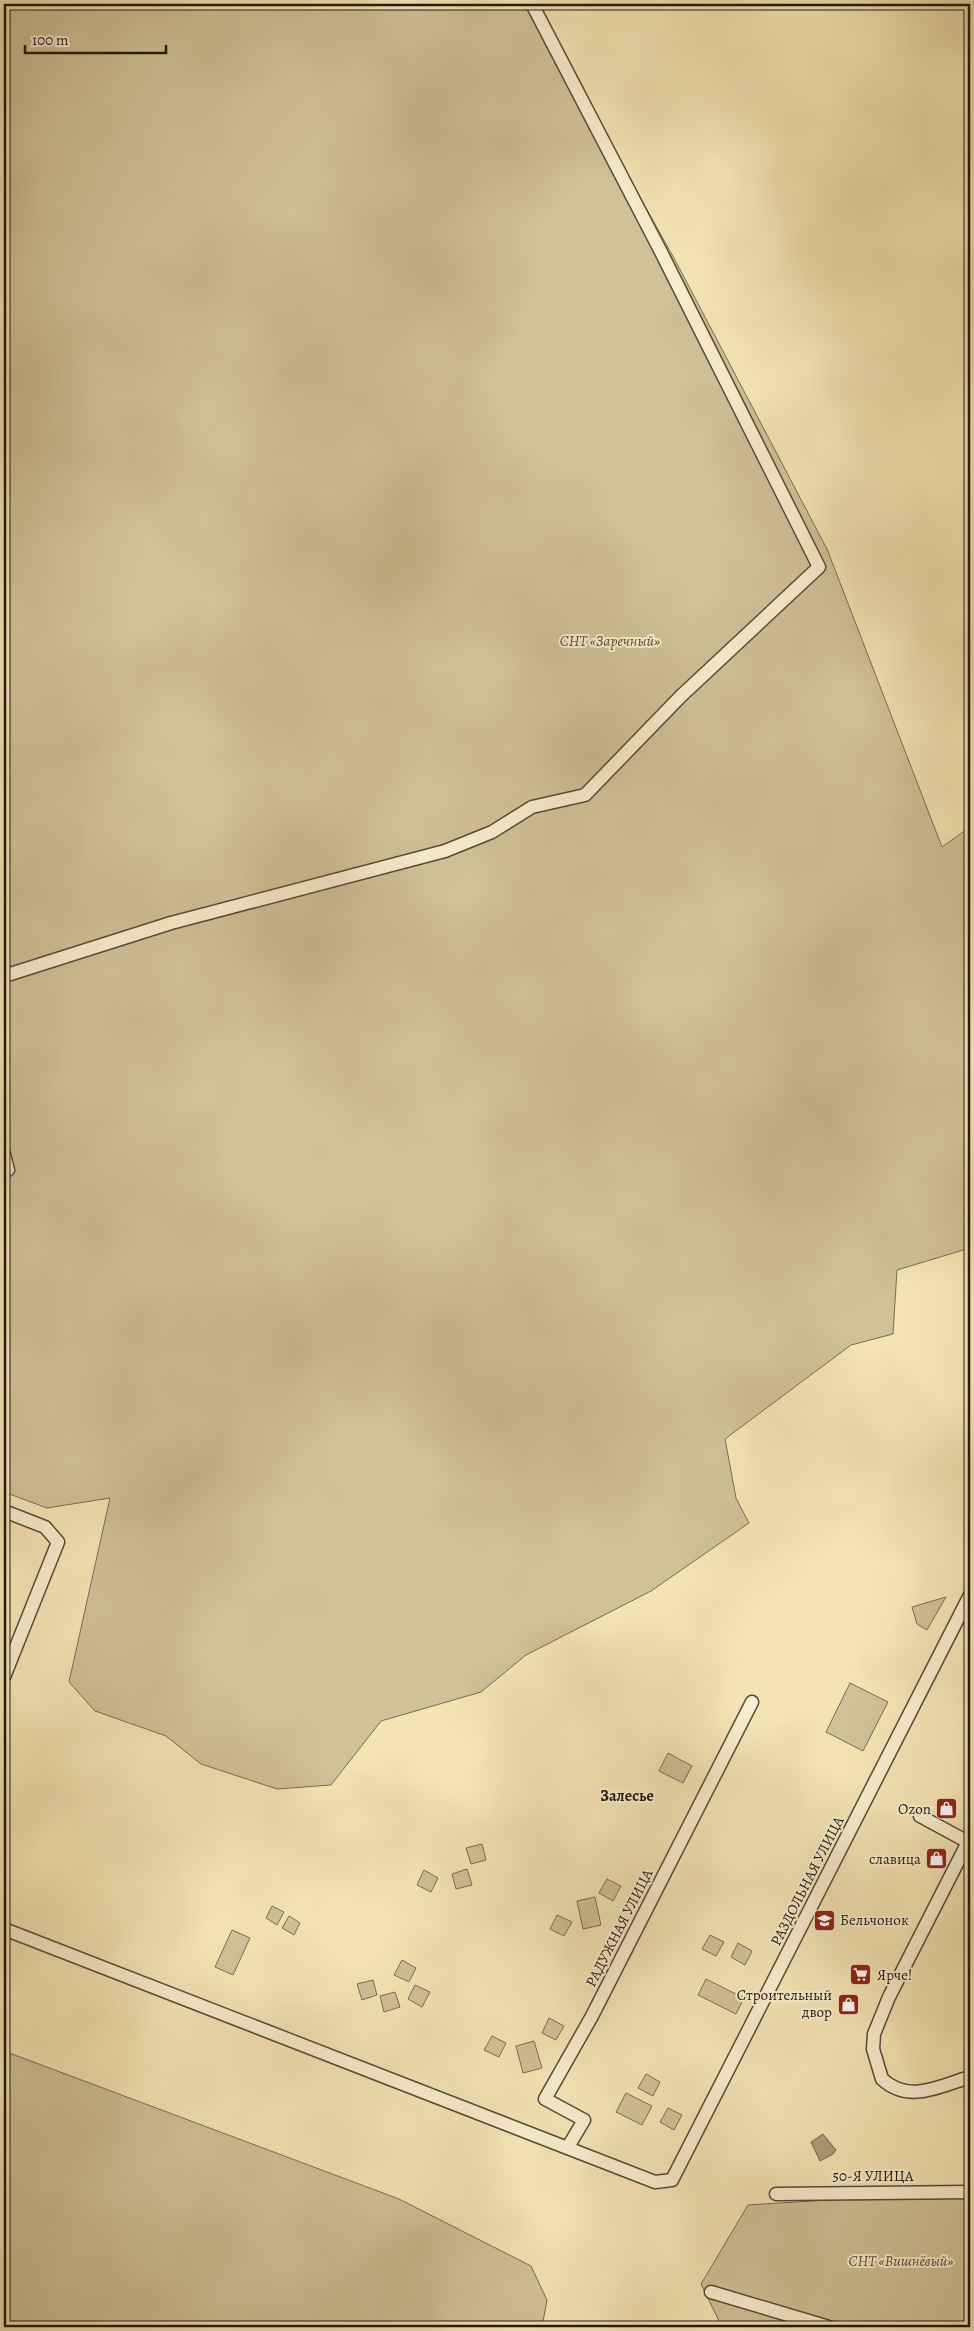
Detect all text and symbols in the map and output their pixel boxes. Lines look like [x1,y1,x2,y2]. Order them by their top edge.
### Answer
scale bar [25,22,166,54]
text: 100 m [32,30,69,50]
park label: СНТ «Заречный» [560,631,660,651]
district label: Залесье [600,1785,654,1807]
shop icon: Ozon [935,1797,959,1821]
place label: Ozon [898,1799,931,1819]
street label: РАЗДОЛЬНАЯ УЛИЦА [766,1813,848,1949]
shop icon: славица [925,1847,949,1871]
place label: славица [869,1849,921,1869]
street label: РАДУЖНАЯ УЛИЦА [581,1866,657,1990]
school or university icon: Бельчонок [812,1908,836,1932]
place label: Бельчонок [840,1910,909,1930]
supermarket icon: Ярче! [849,1963,873,1987]
place label: Ярче! [877,1965,912,1985]
place label: Строительный двор [737,1985,832,2022]
shop icon: Строительный двор [836,1992,860,2016]
street label: 50-Я УЛИЦА [833,2166,914,2186]
park label: СНТ «Вишнёвый» [849,2251,953,2271]

